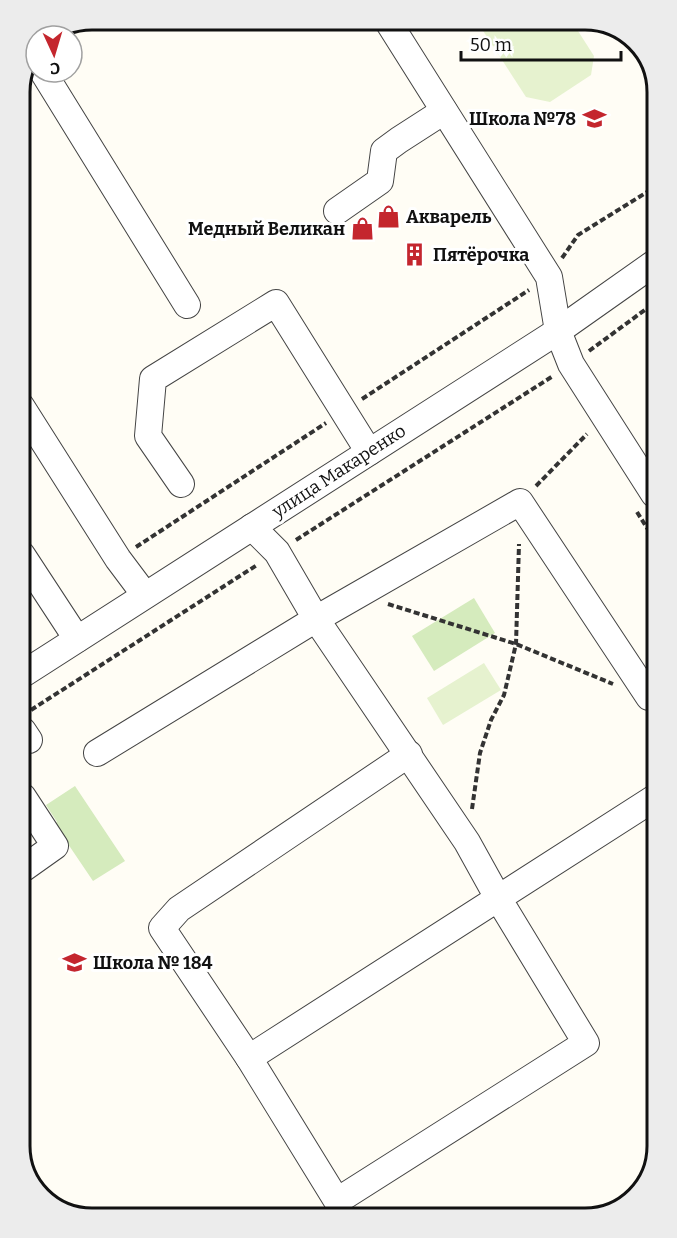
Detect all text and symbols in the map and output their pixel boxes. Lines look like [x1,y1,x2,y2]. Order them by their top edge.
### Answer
north arrow [24,24,84,84]
scale bar [461,24,622,62]
text: 50 m [470,34,512,56]
text: С [49,59,61,78]
school or university icon: Школа №78 [581,106,607,132]
place label: Школа №78 [469,108,576,130]
shop icon: Акварель [375,204,401,230]
place label: Акварель [406,206,492,228]
shop icon: Медный Великан [350,216,376,242]
place label: Медный Великан [188,218,345,240]
building icon: Пятёрочка [402,242,428,268]
place label: Пятёрочка [433,244,529,266]
street label: улица Макаренко [267,420,410,523]
school or university icon: Школа № 184 [62,950,88,976]
place label: Школа № 184 [93,952,213,974]

